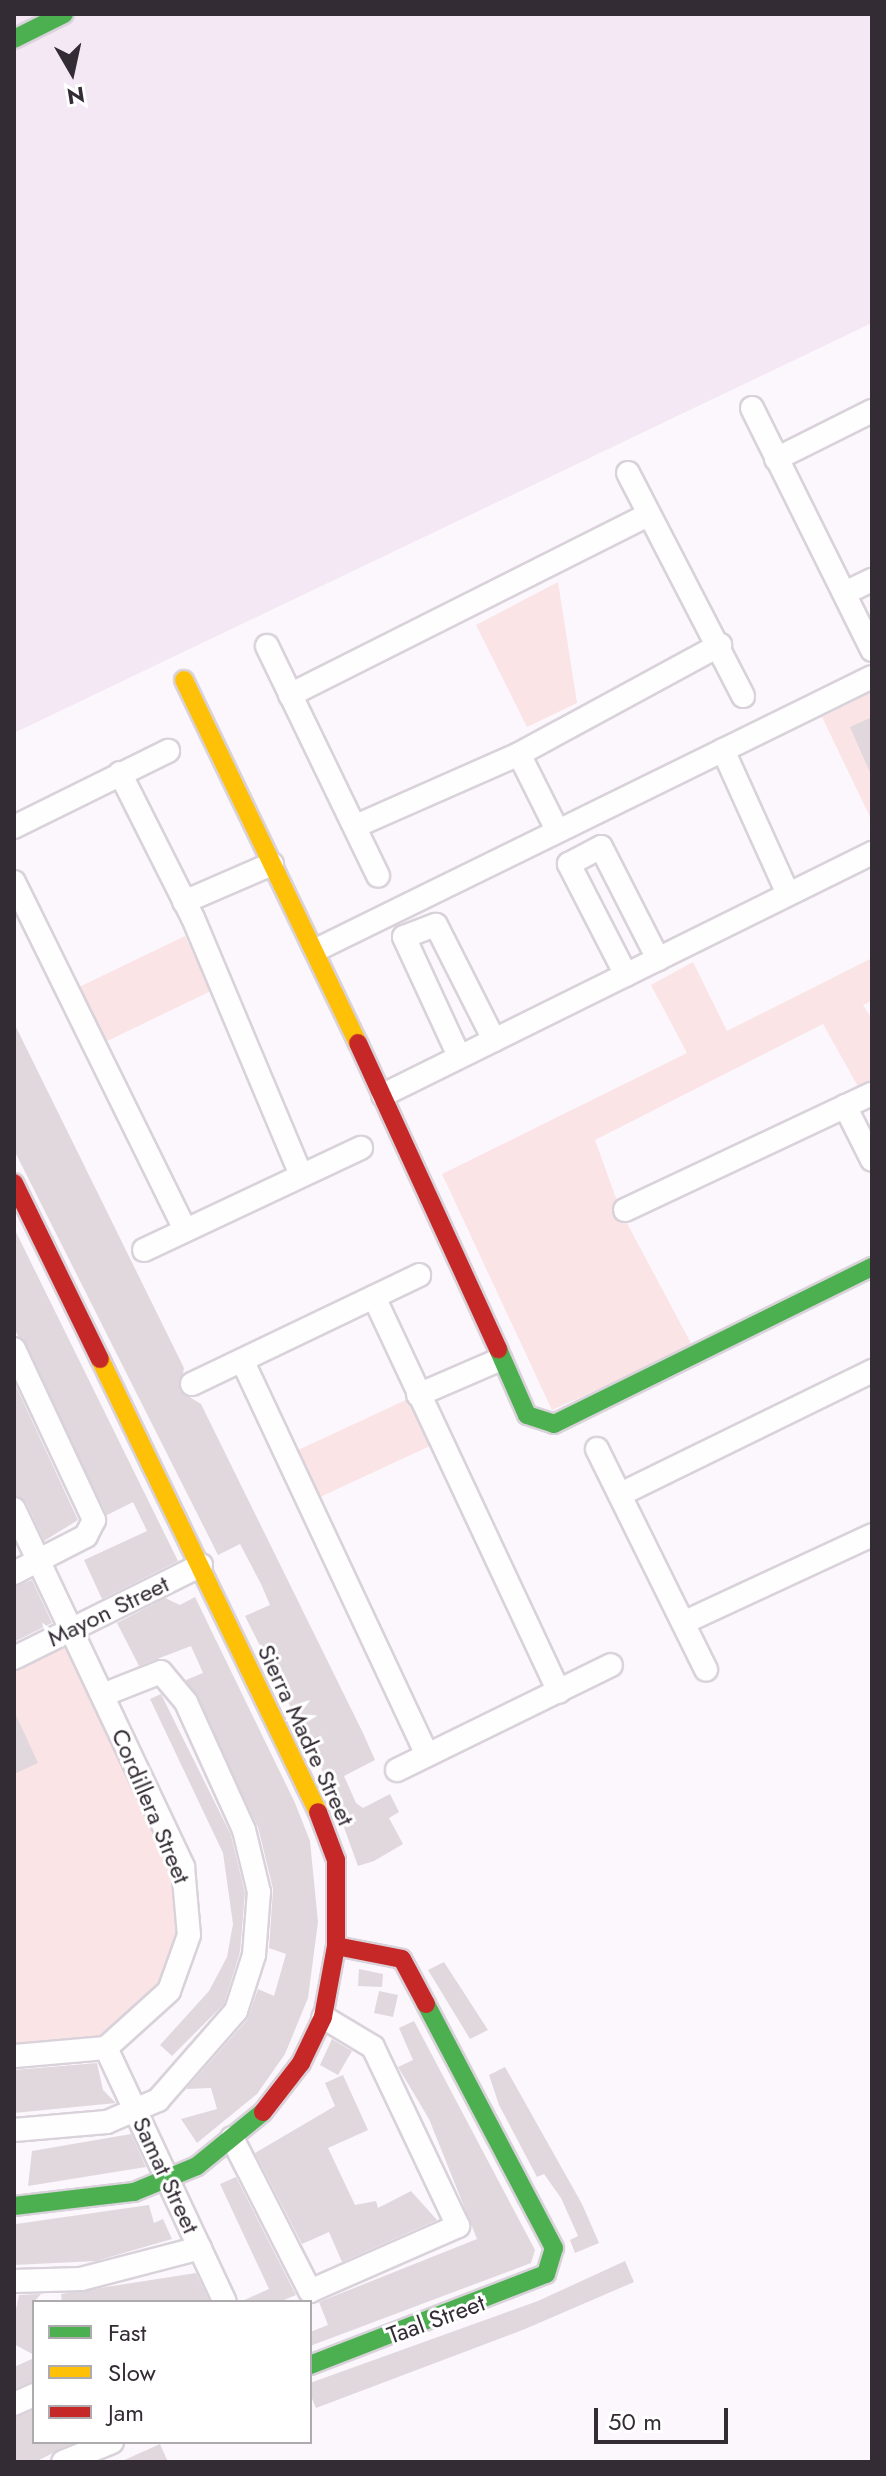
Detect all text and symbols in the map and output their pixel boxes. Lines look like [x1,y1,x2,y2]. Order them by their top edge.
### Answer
north arrow [32,32,112,112]
text: N [65,79,87,113]
street label: Mayon Street [43,1569,173,1653]
street label: Sierra Madre Street [251,1640,361,1830]
street label: Cordillera Street [105,1724,197,1888]
street label: Samat Street [126,2112,206,2238]
street label: Taal Street [383,2288,489,2350]
legend [32,2300,312,2444]
text: Fast [108,2315,146,2350]
text: Slow [108,2355,156,2390]
scale bar [598,2392,732,2442]
text: Jam [108,2395,144,2430]
text: 50 m [608,2404,662,2439]

